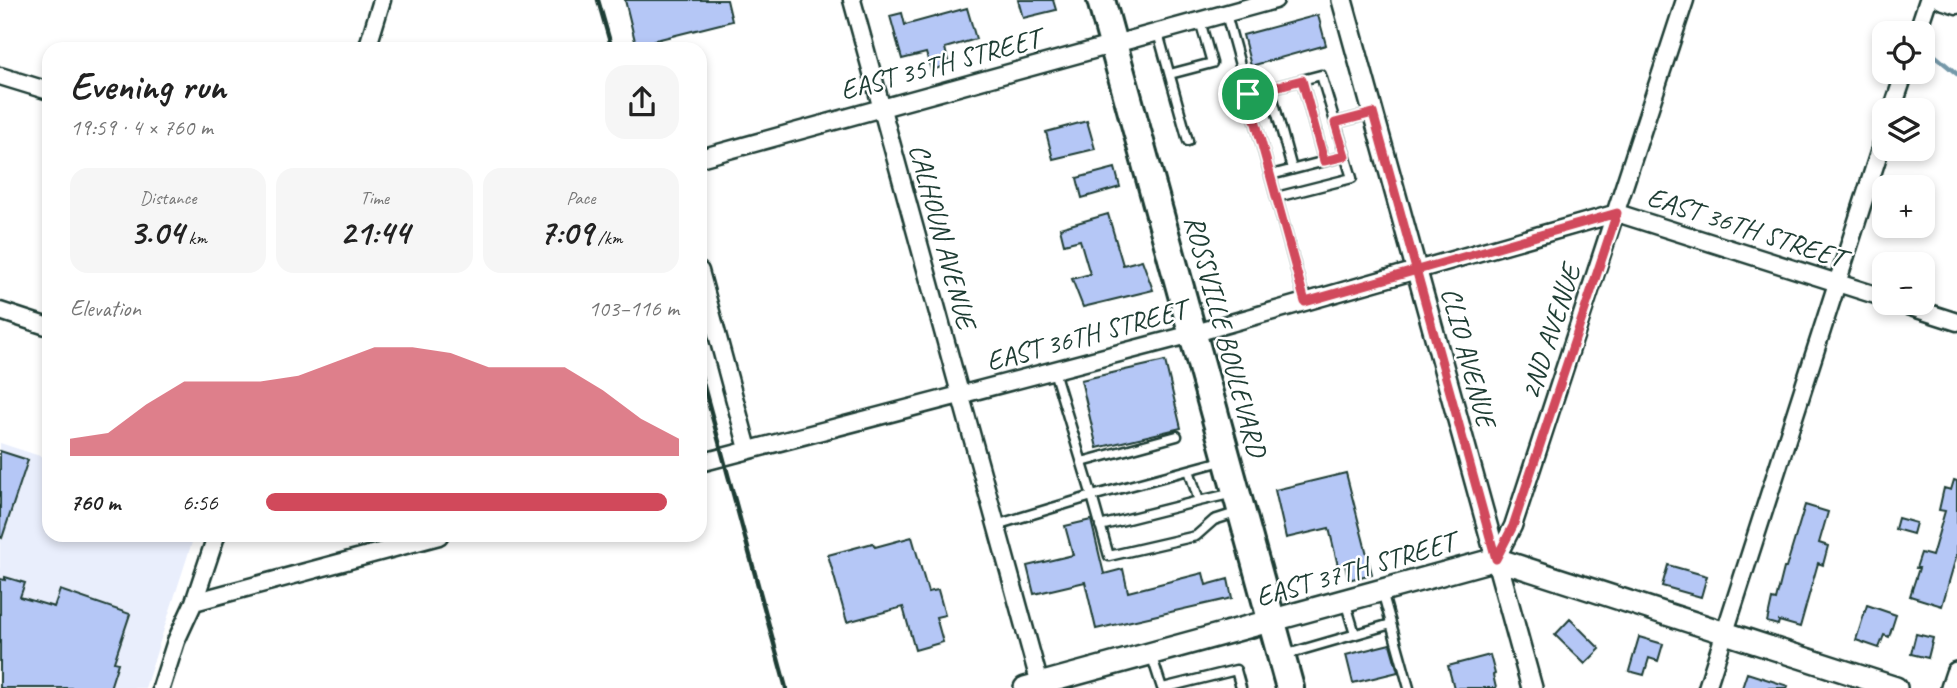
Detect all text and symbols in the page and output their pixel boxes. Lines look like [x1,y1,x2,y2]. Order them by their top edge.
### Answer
street label: EAST 35TH STREET [836,19,1051,107]
map controls [1872,21,1935,315]
button: locate [1872,21,1935,84]
text: Evening run [70,63,226,110]
pin [1218,64,1278,124]
button: share [605,65,679,139]
icon: arrive [1229,75,1267,113]
button: layers [1872,98,1935,161]
text: 19:59 · 4 × 760 m [70,113,213,142]
street label: CALHOUN AVENUE [902,140,985,335]
button: + [1872,175,1935,238]
street label: EAST 36TH STREET [1643,179,1856,278]
text: Distance [140,186,197,210]
text: Time [360,186,389,210]
text: Pace [566,186,595,210]
text: 3.04 [129,210,184,255]
text: 21:44 [340,210,409,255]
text: 7:09 [539,210,593,255]
street label: ROSSVILLE BOULEVARD [1177,212,1275,462]
text: km [184,226,207,250]
text: /km [593,226,622,250]
button: − [1872,252,1935,315]
street label: 2ND AVENUE [1512,257,1589,404]
street label: CLIO AVENUE [1434,283,1505,434]
street label: EAST 36TH STREET [982,290,1197,378]
text: Elevation [70,294,141,323]
text: 103–116 m [588,294,679,323]
text: 760 m [70,488,120,517]
text: 6:56 [182,488,218,517]
street label: EAST 37TH STREET [1252,522,1465,614]

